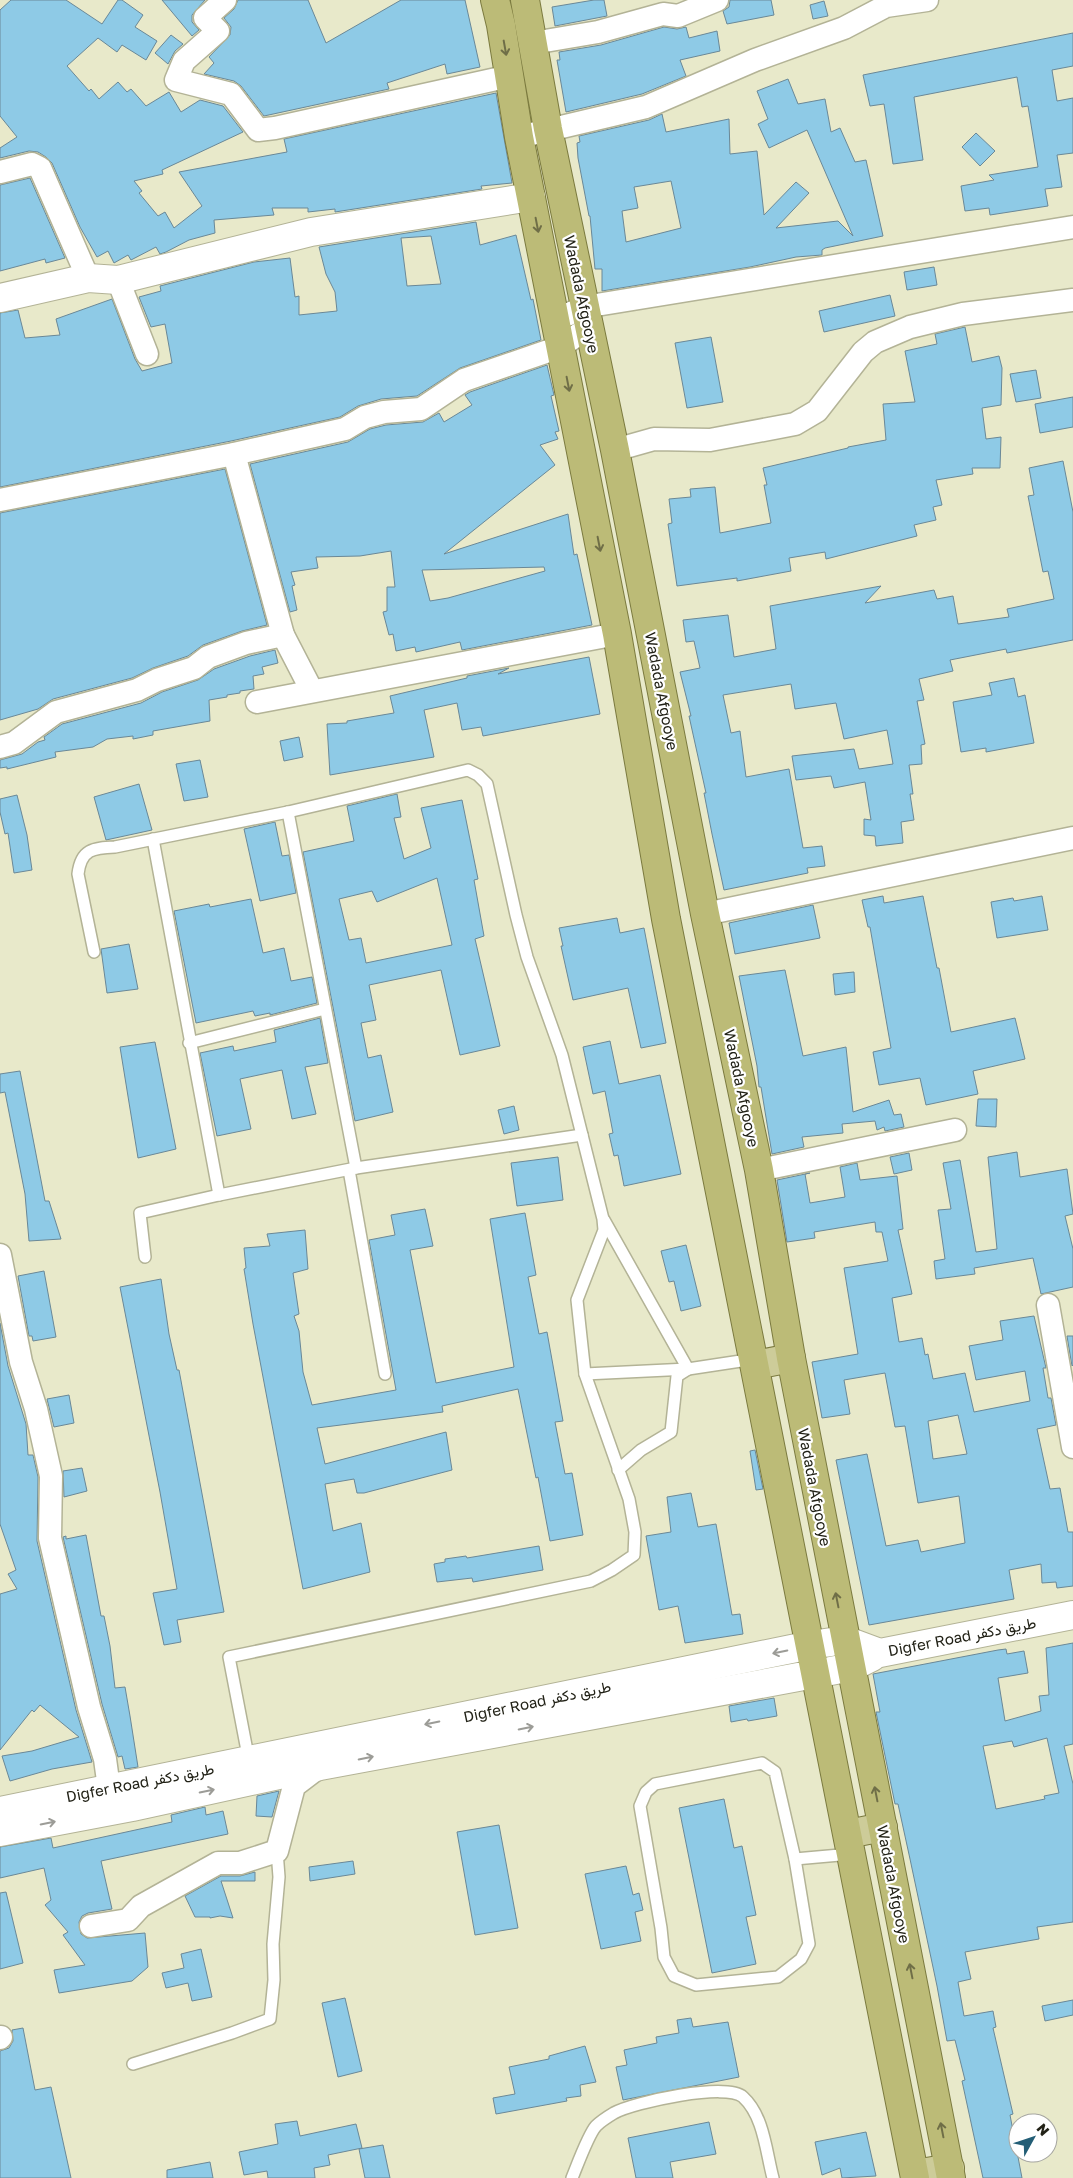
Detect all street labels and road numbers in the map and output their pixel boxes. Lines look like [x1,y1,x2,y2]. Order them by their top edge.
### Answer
street label: Wadada Afgooye [561,233,603,355]
street label: Wadada Afgooye [642,630,682,752]
street label: Wadada Afgooye [721,1027,763,1149]
street label: Wadada Afgooye [795,1426,835,1548]
street label: Digfer Road طريق دكفر [886,1613,1038,1661]
street label: Digfer Road طريق دكفر [462,1677,613,1727]
street label: Digfer Road طريق دكفر [64,1759,216,1807]
street label: Wadada Afgooye [874,1823,914,1945]

